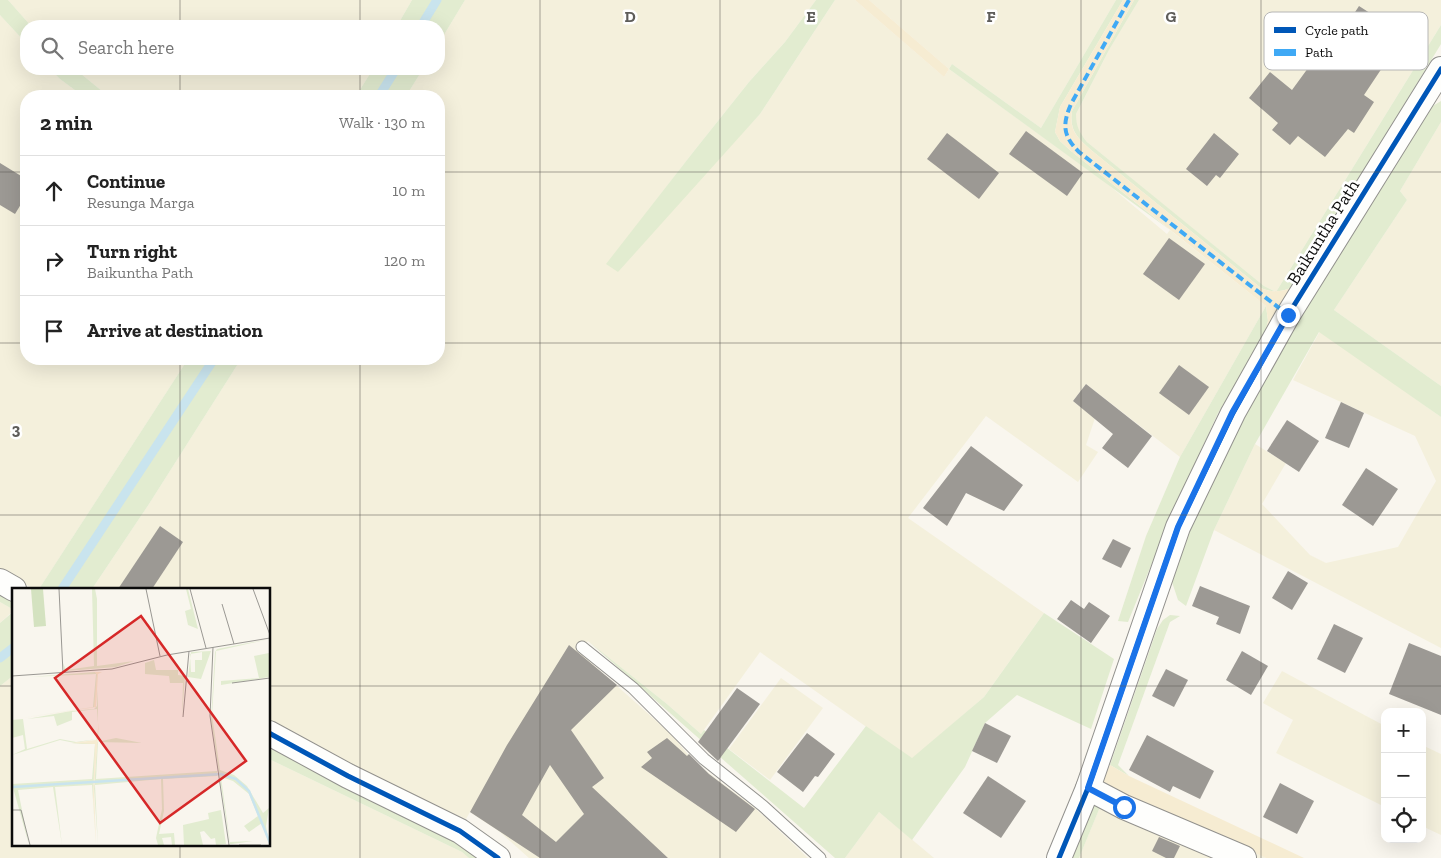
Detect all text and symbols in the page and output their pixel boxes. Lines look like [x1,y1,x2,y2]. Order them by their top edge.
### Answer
text: D [624,7,636,26]
text: E [806,7,816,26]
text: F [986,7,996,26]
text: G [1166,7,1177,26]
legend [1264,12,1428,70]
search box [20,20,445,75]
text: Cycle path [1305,22,1369,39]
icon: search [38,34,66,62]
text: Search here [78,36,174,59]
text: Path [1305,44,1333,61]
text: 2 min [40,110,92,135]
text: Walk · 130 m [339,113,425,132]
text: Continue [87,170,165,193]
street label: Baikuntha Path [1282,175,1364,289]
icon: ahead [40,177,68,205]
text: 10 m [392,181,425,200]
text: Resunga Marga [87,193,194,212]
text: Turn right [87,240,177,263]
icon: right [40,247,68,275]
text: 120 m [384,251,425,270]
text: Baikuntha Path [87,263,193,282]
route end [1277,304,1300,327]
icon: arrive [40,317,68,345]
text: Arrive at destination [87,319,263,342]
text: 3 [12,420,21,439]
inset map [12,588,270,846]
map controls [1381,708,1426,843]
button: + [1381,708,1426,753]
button: − [1381,753,1426,798]
route start [1113,796,1136,819]
button: locate [1381,798,1426,843]

